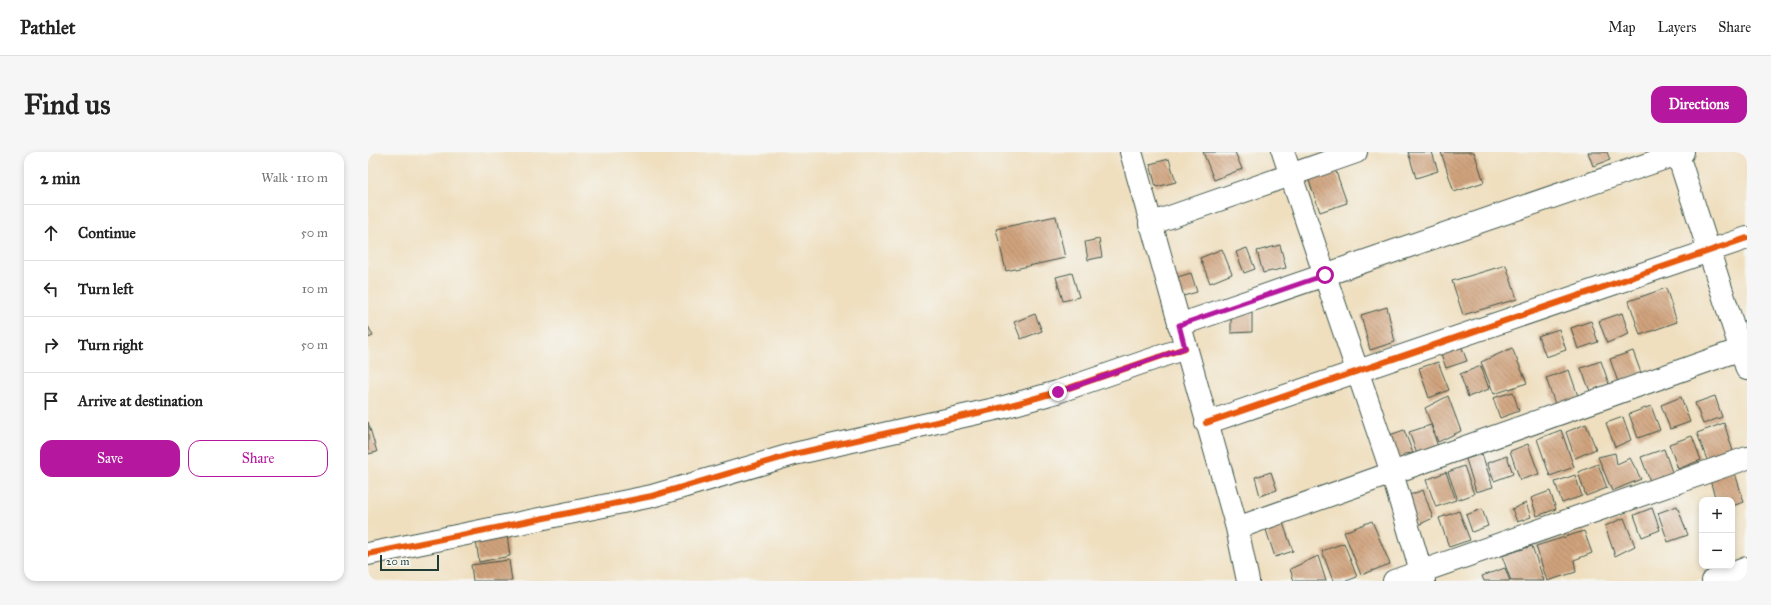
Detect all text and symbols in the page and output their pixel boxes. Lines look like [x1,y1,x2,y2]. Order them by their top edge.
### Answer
text: Pathlet [20,16,76,39]
text: Map [1608,19,1636,36]
text: Layers [1658,19,1696,36]
text: Share [1718,19,1751,36]
button: Directions [1651,86,1747,123]
text: Find us [24,87,110,122]
text: 2 min [40,168,80,189]
text: Walk · 110 m [261,170,328,186]
icon: ahead [40,222,62,244]
text: Continue [78,224,136,242]
text: 50 m [301,225,328,241]
route start [1316,266,1334,284]
icon: left [40,278,62,300]
text: Turn left [78,280,134,298]
text: 10 m [302,281,328,297]
icon: right [40,334,62,356]
text: Turn right [78,336,143,354]
text: 50 m [301,337,328,353]
route end [1049,383,1067,401]
icon: arrive [40,390,62,412]
text: Arrive at destination [78,392,203,410]
button: Save [40,440,180,477]
button: Share [188,440,328,477]
map controls [1699,497,1735,569]
button: + [1699,497,1735,533]
button: − [1699,533,1735,569]
scale bar [380,553,439,572]
text: 20 m [386,555,409,568]

